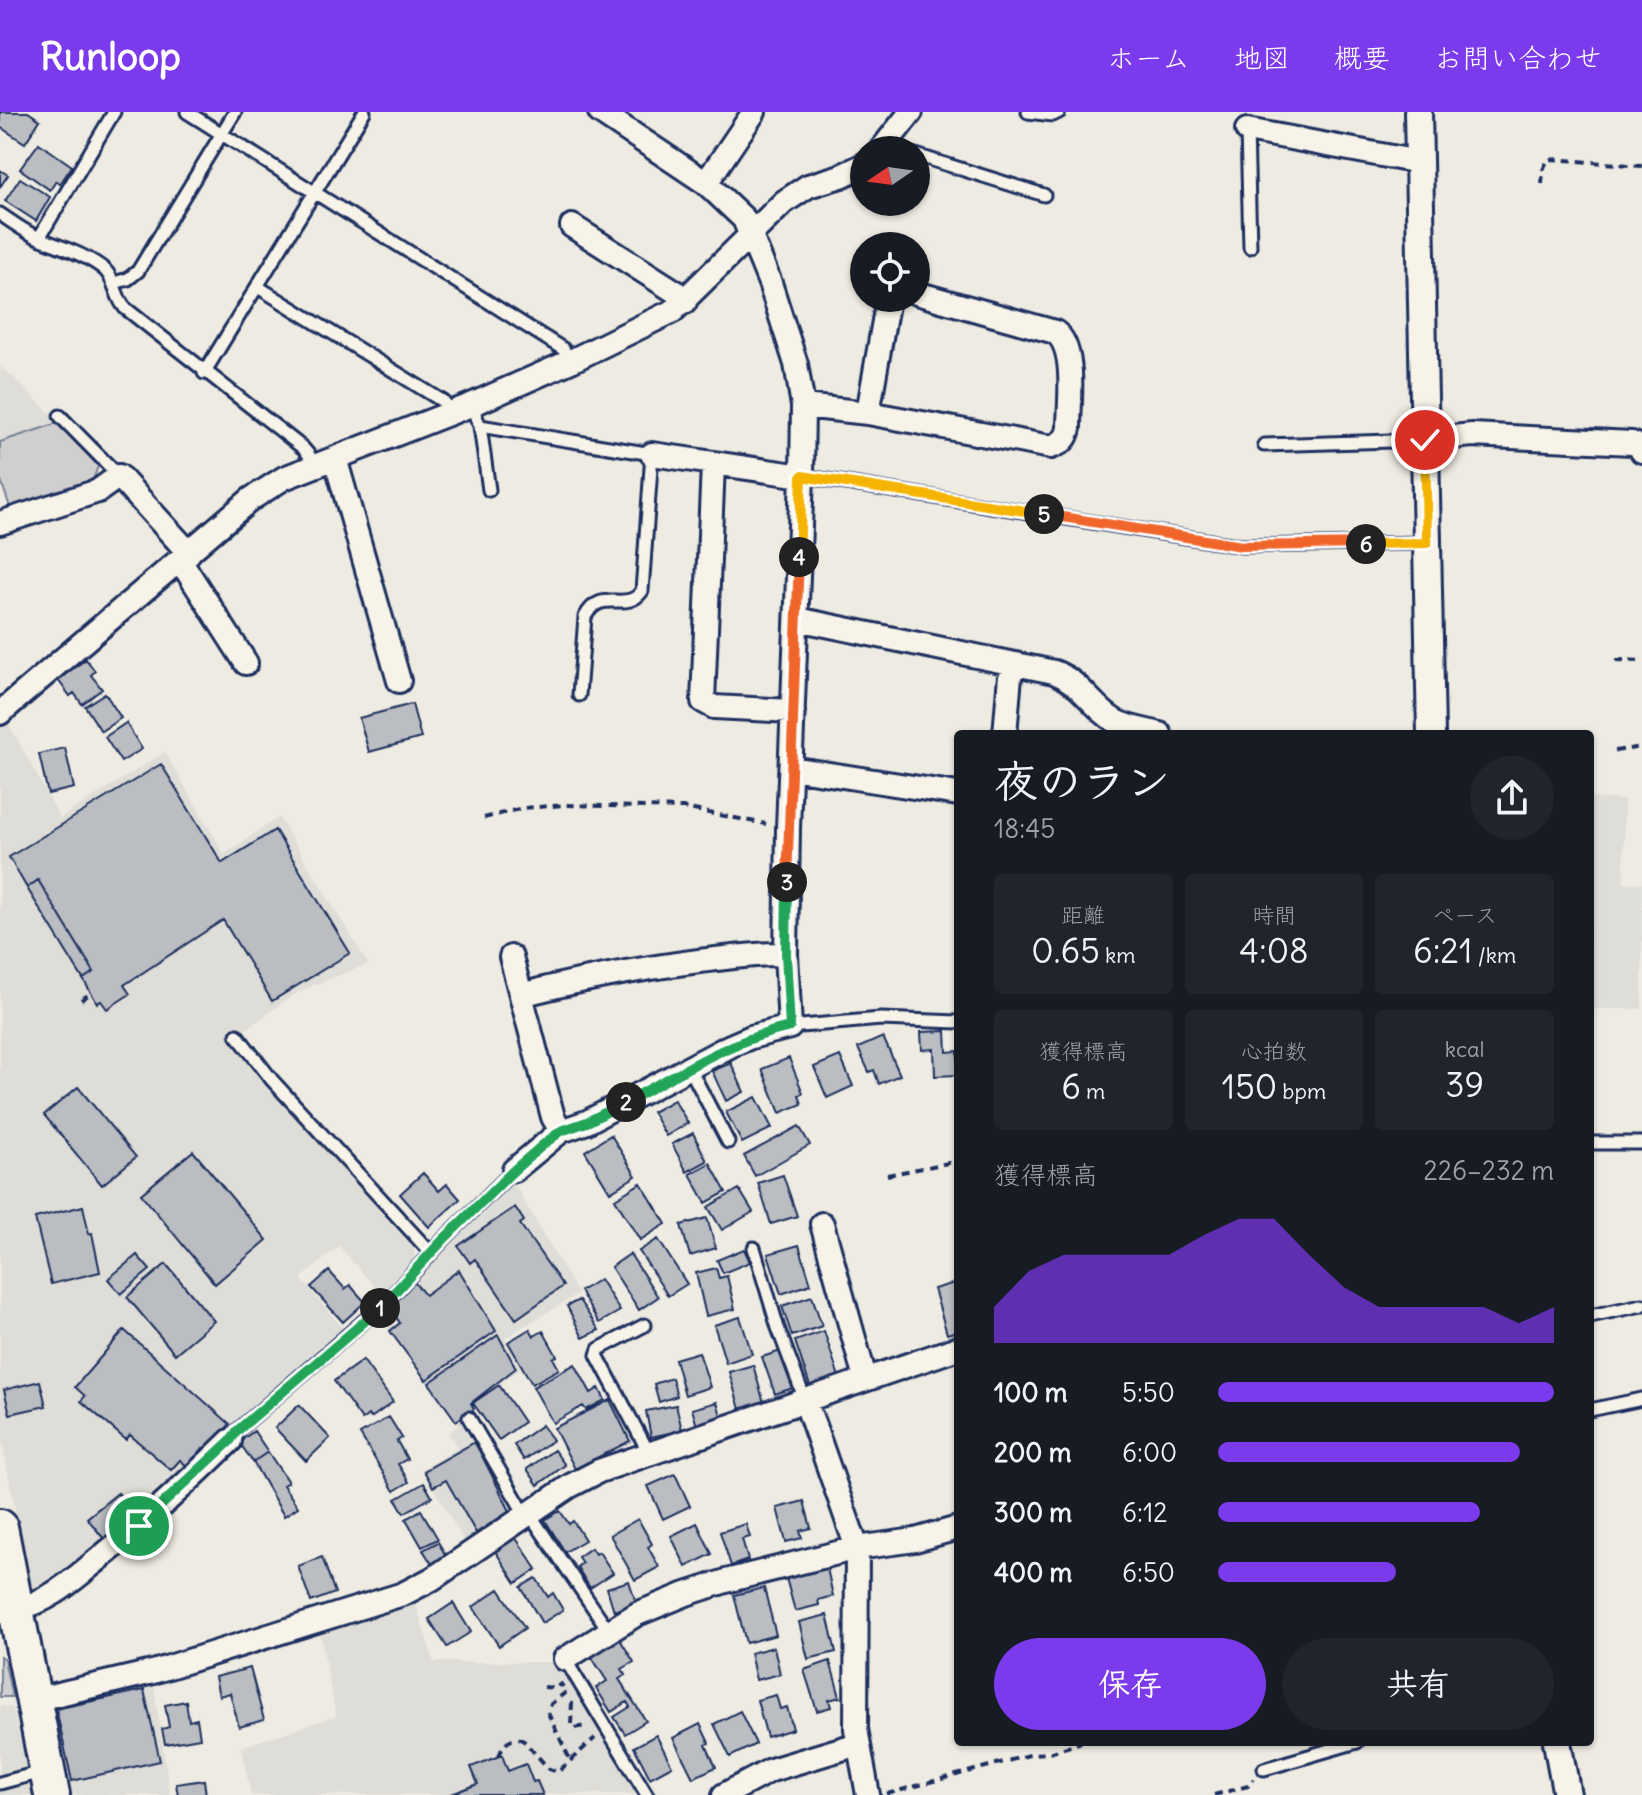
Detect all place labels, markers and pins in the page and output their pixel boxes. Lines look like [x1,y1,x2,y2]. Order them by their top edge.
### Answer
pin [1391,406,1459,474]
pin: 5 [1024,494,1064,534]
pin: 6 [1346,524,1386,564]
pin: 4 [779,537,819,577]
pin: 3 [767,862,807,902]
pin: 2 [606,1082,646,1122]
pin: 1 [360,1288,400,1328]
pin [105,1492,173,1560]

